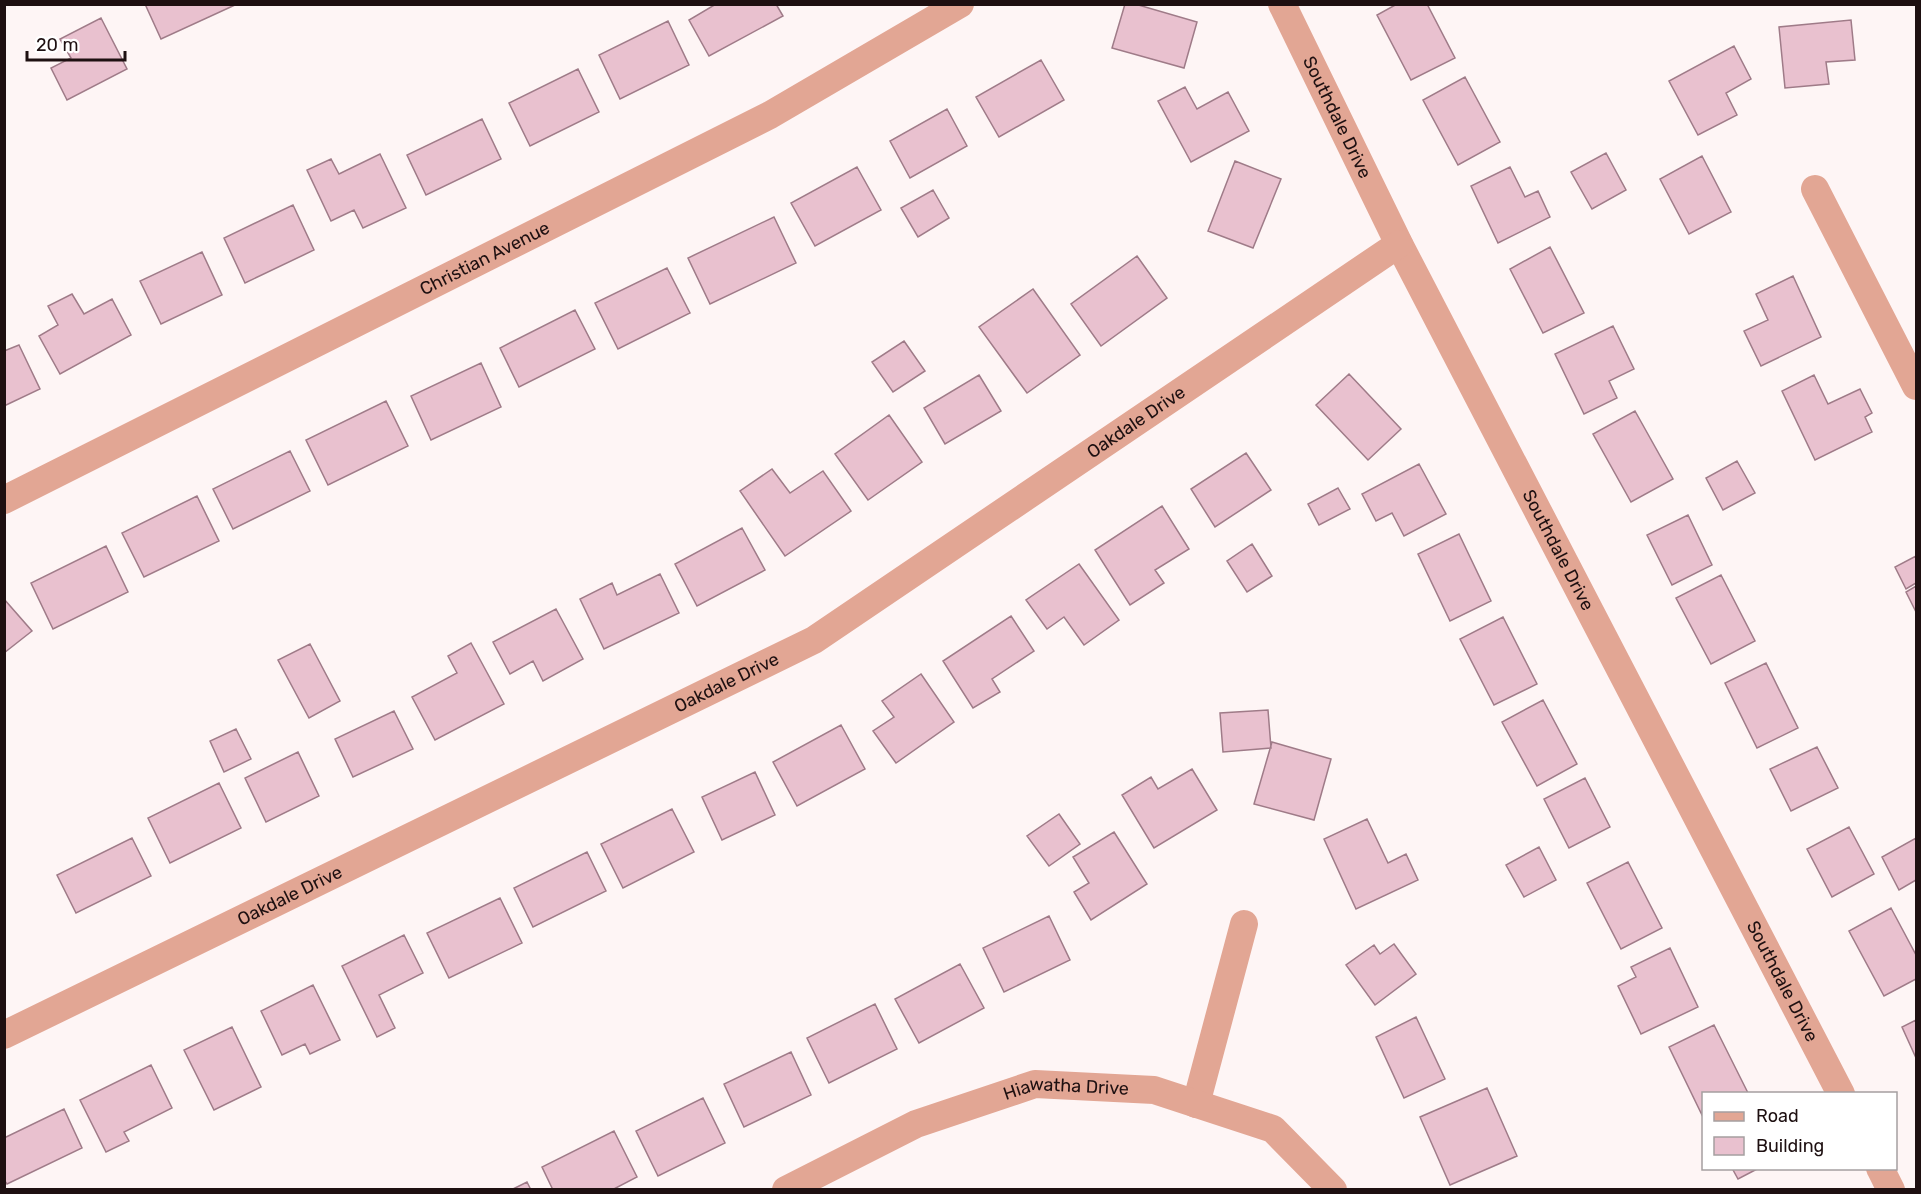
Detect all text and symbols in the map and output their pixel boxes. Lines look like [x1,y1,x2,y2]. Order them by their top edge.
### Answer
scale bar [27,24,124,62]
text: 20 m [36,34,78,56]
street label: Southdale Drive [1298,53,1376,182]
street label: Christian Avenue [416,217,553,300]
street label: Oakdale Drive [1083,381,1189,463]
street label: Southdale Drive [1518,486,1599,614]
street label: Oakdale Drive [671,648,783,717]
street label: Oakdale Drive [234,861,346,930]
street label: Southdale Drive [1742,917,1823,1045]
street label: Hiawatha Drive [1000,1073,1130,1105]
legend [1702,1092,1897,1170]
text: Road [1756,1105,1799,1127]
text: Building [1756,1135,1824,1157]

